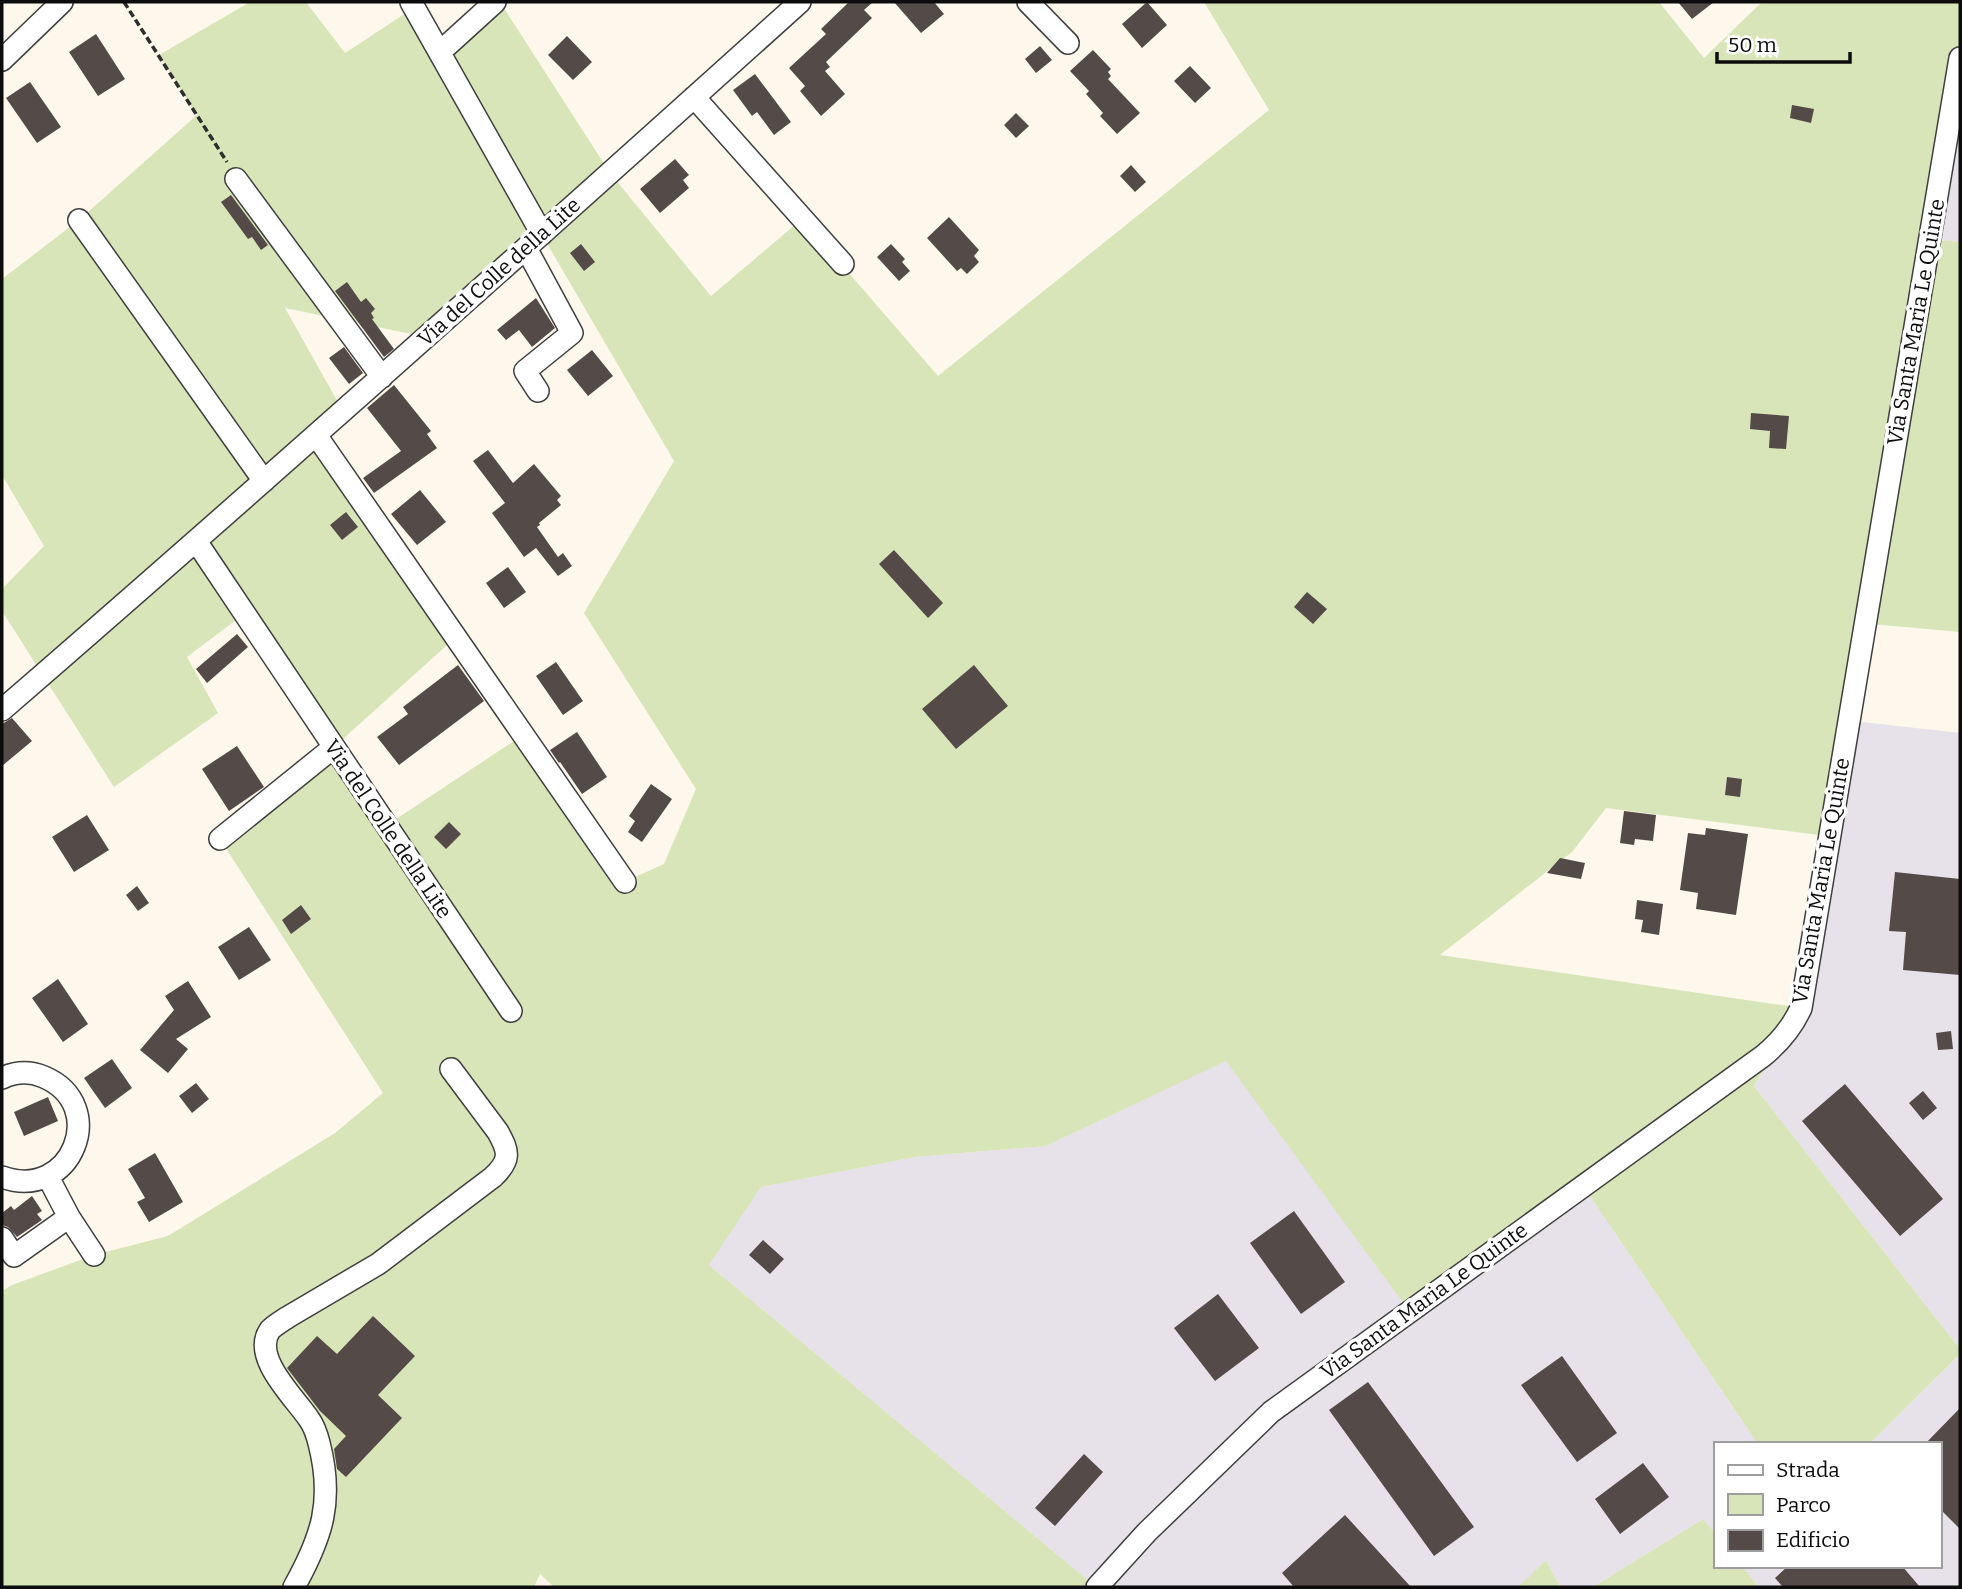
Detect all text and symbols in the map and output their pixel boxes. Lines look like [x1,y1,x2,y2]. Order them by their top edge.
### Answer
scale bar [1717,21,1850,65]
text: 50 m [1728,32,1777,58]
street label: Via del Colle della Lite [412,192,586,352]
street label: Via Santa Maria Le Quinte [1882,197,1950,447]
street label: Via del Colle della Lite [318,735,458,923]
street label: Via Santa Maria Le Quinte [1787,756,1855,1006]
street label: Via Santa Maria Le Quinte [1315,1217,1533,1385]
legend [1714,1442,1941,1568]
text: Strada [1776,1457,1840,1483]
text: Parco [1776,1492,1831,1518]
text: Edificio [1776,1527,1850,1553]

